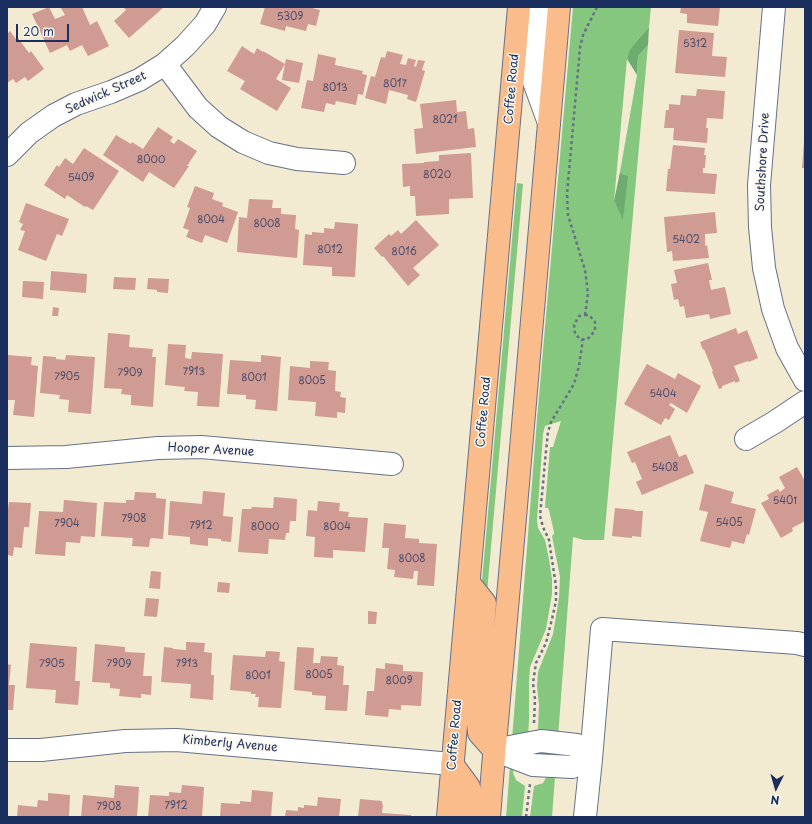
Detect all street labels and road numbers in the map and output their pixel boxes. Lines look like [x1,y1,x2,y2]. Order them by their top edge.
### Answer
street label: Coffee Road [502,53,522,125]
street label: Sedwick Street [63,69,149,117]
street label: Southshore Drive [753,112,773,212]
street label: Coffee Road [474,376,494,448]
street label: Hooper Avenue [167,441,255,459]
street label: Coffee Road [445,699,465,771]
street label: Kimberly Avenue [182,733,278,755]

